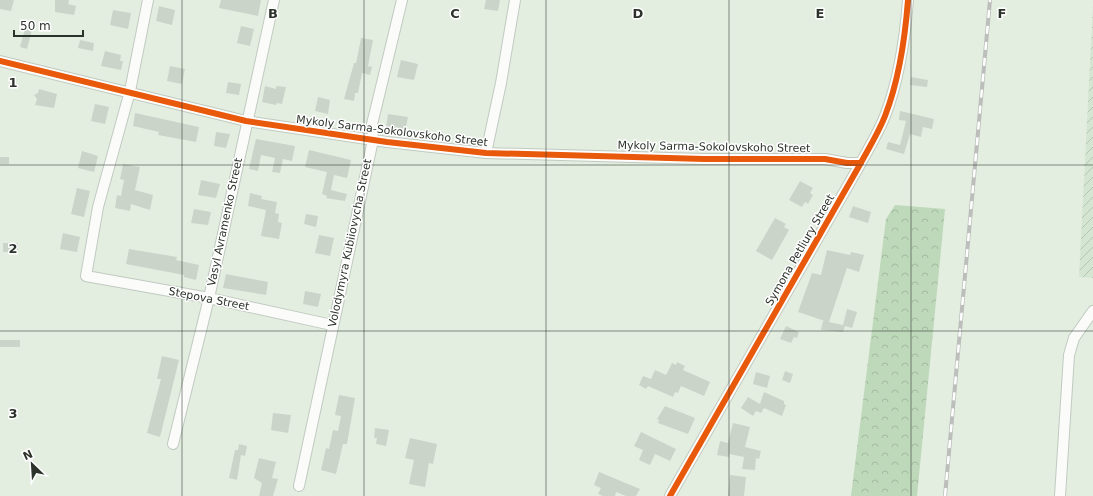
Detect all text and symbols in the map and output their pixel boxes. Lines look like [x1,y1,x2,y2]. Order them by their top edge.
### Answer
text: B [268,6,278,21]
text: C [450,6,460,21]
text: D [633,6,644,21]
text: E [816,6,824,21]
text: F [998,6,1006,21]
scale bar [14,12,83,38]
text: 50 m [20,19,51,33]
text: 1 [8,75,18,90]
street label: Mykoly Sarma-Sokolovskoho Street [295,113,489,149]
street label: Mykoly Sarma-Sokolovskoho Street [617,139,811,155]
street label: Vasyl Avramenko Street [205,156,245,287]
street label: Volodymyra Kubiiovycha Street [326,157,374,328]
street label: Symona Petliury Street [763,191,838,308]
text: 2 [8,241,18,256]
street label: Stepova Street [168,285,251,313]
text: 3 [8,406,18,421]
north arrow [12,444,52,484]
text: N [21,448,35,463]

